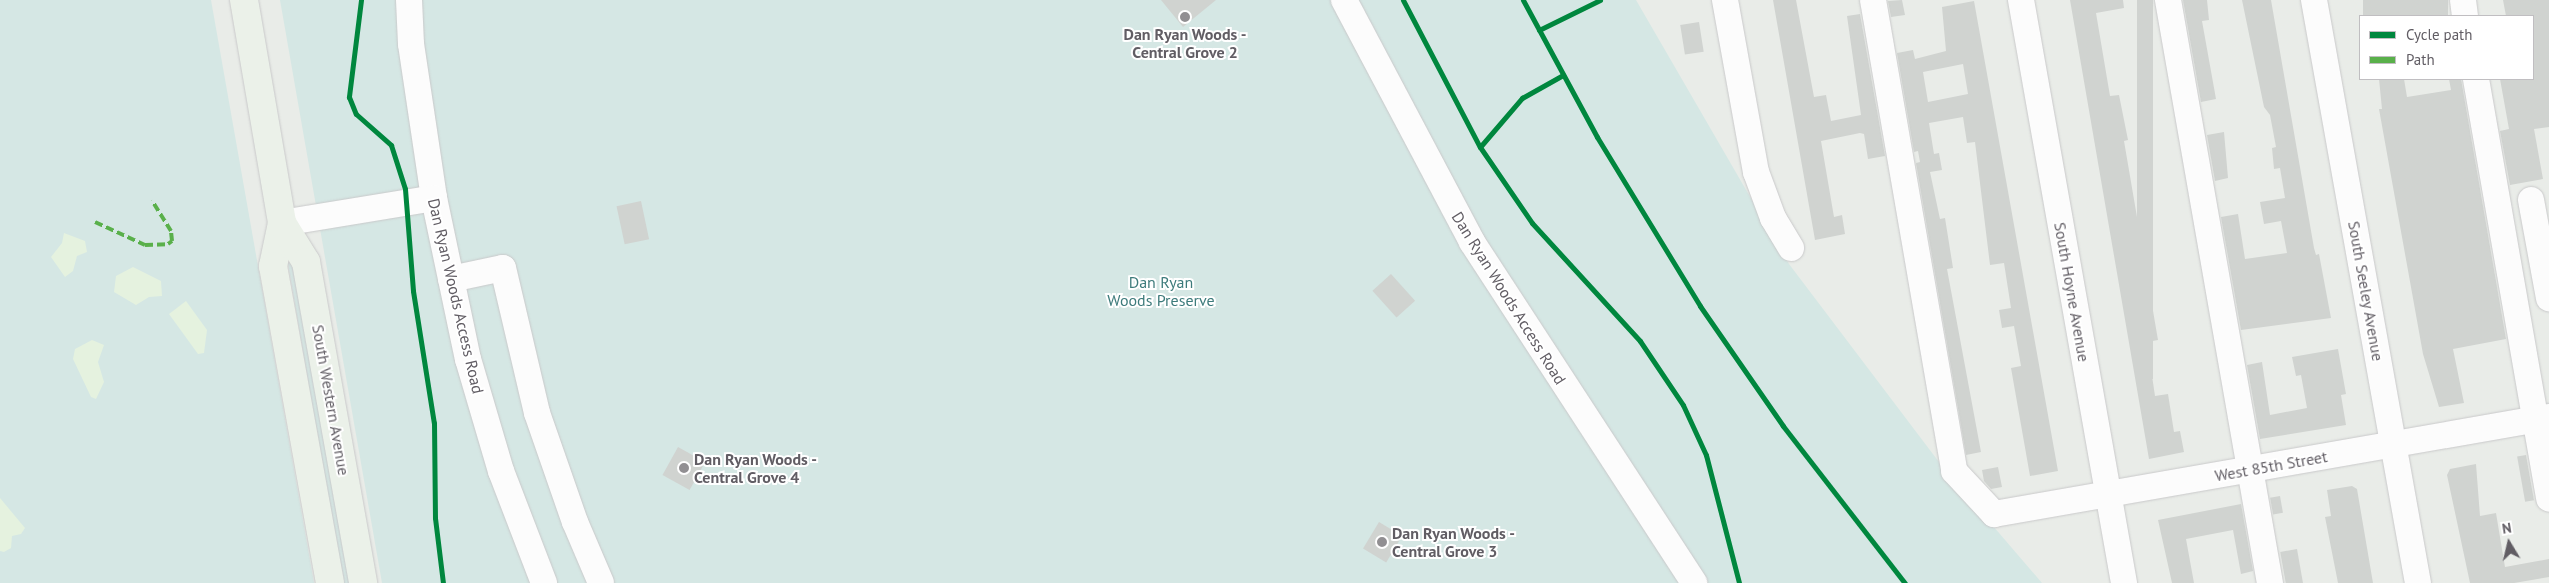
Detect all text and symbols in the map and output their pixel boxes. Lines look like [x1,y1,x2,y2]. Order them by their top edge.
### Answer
marker: Dan Ryan Woods - Central Grove 2 [1179,11,1191,23]
legend [2359,15,2534,80]
place label: Dan Ryan Woods - Central Grove 2 [1123,24,1247,62]
text: Cycle path [2406,25,2472,44]
text: Path [2406,50,2435,69]
street label: Dan Ryan Woods Access Road [424,196,488,396]
street label: Dan Ryan Woods Access Road [1448,208,1570,388]
street label: South Seeley Avenue [2344,219,2388,363]
street label: South Hoyne Avenue [2050,220,2094,364]
park label: Dan Ryan Woods Preserve [1107,272,1215,310]
street label: South Western Avenue [308,323,354,477]
street label: West 85th Street [2213,447,2329,485]
place label: Dan Ryan Woods - Central Grove 4 [694,449,818,487]
marker: Dan Ryan Woods - Central Grove 4 [678,462,690,474]
north arrow [2484,518,2534,568]
text: N [2501,519,2513,538]
place label: Dan Ryan Woods - Central Grove 3 [1392,523,1516,561]
marker: Dan Ryan Woods - Central Grove 3 [1376,536,1388,548]

